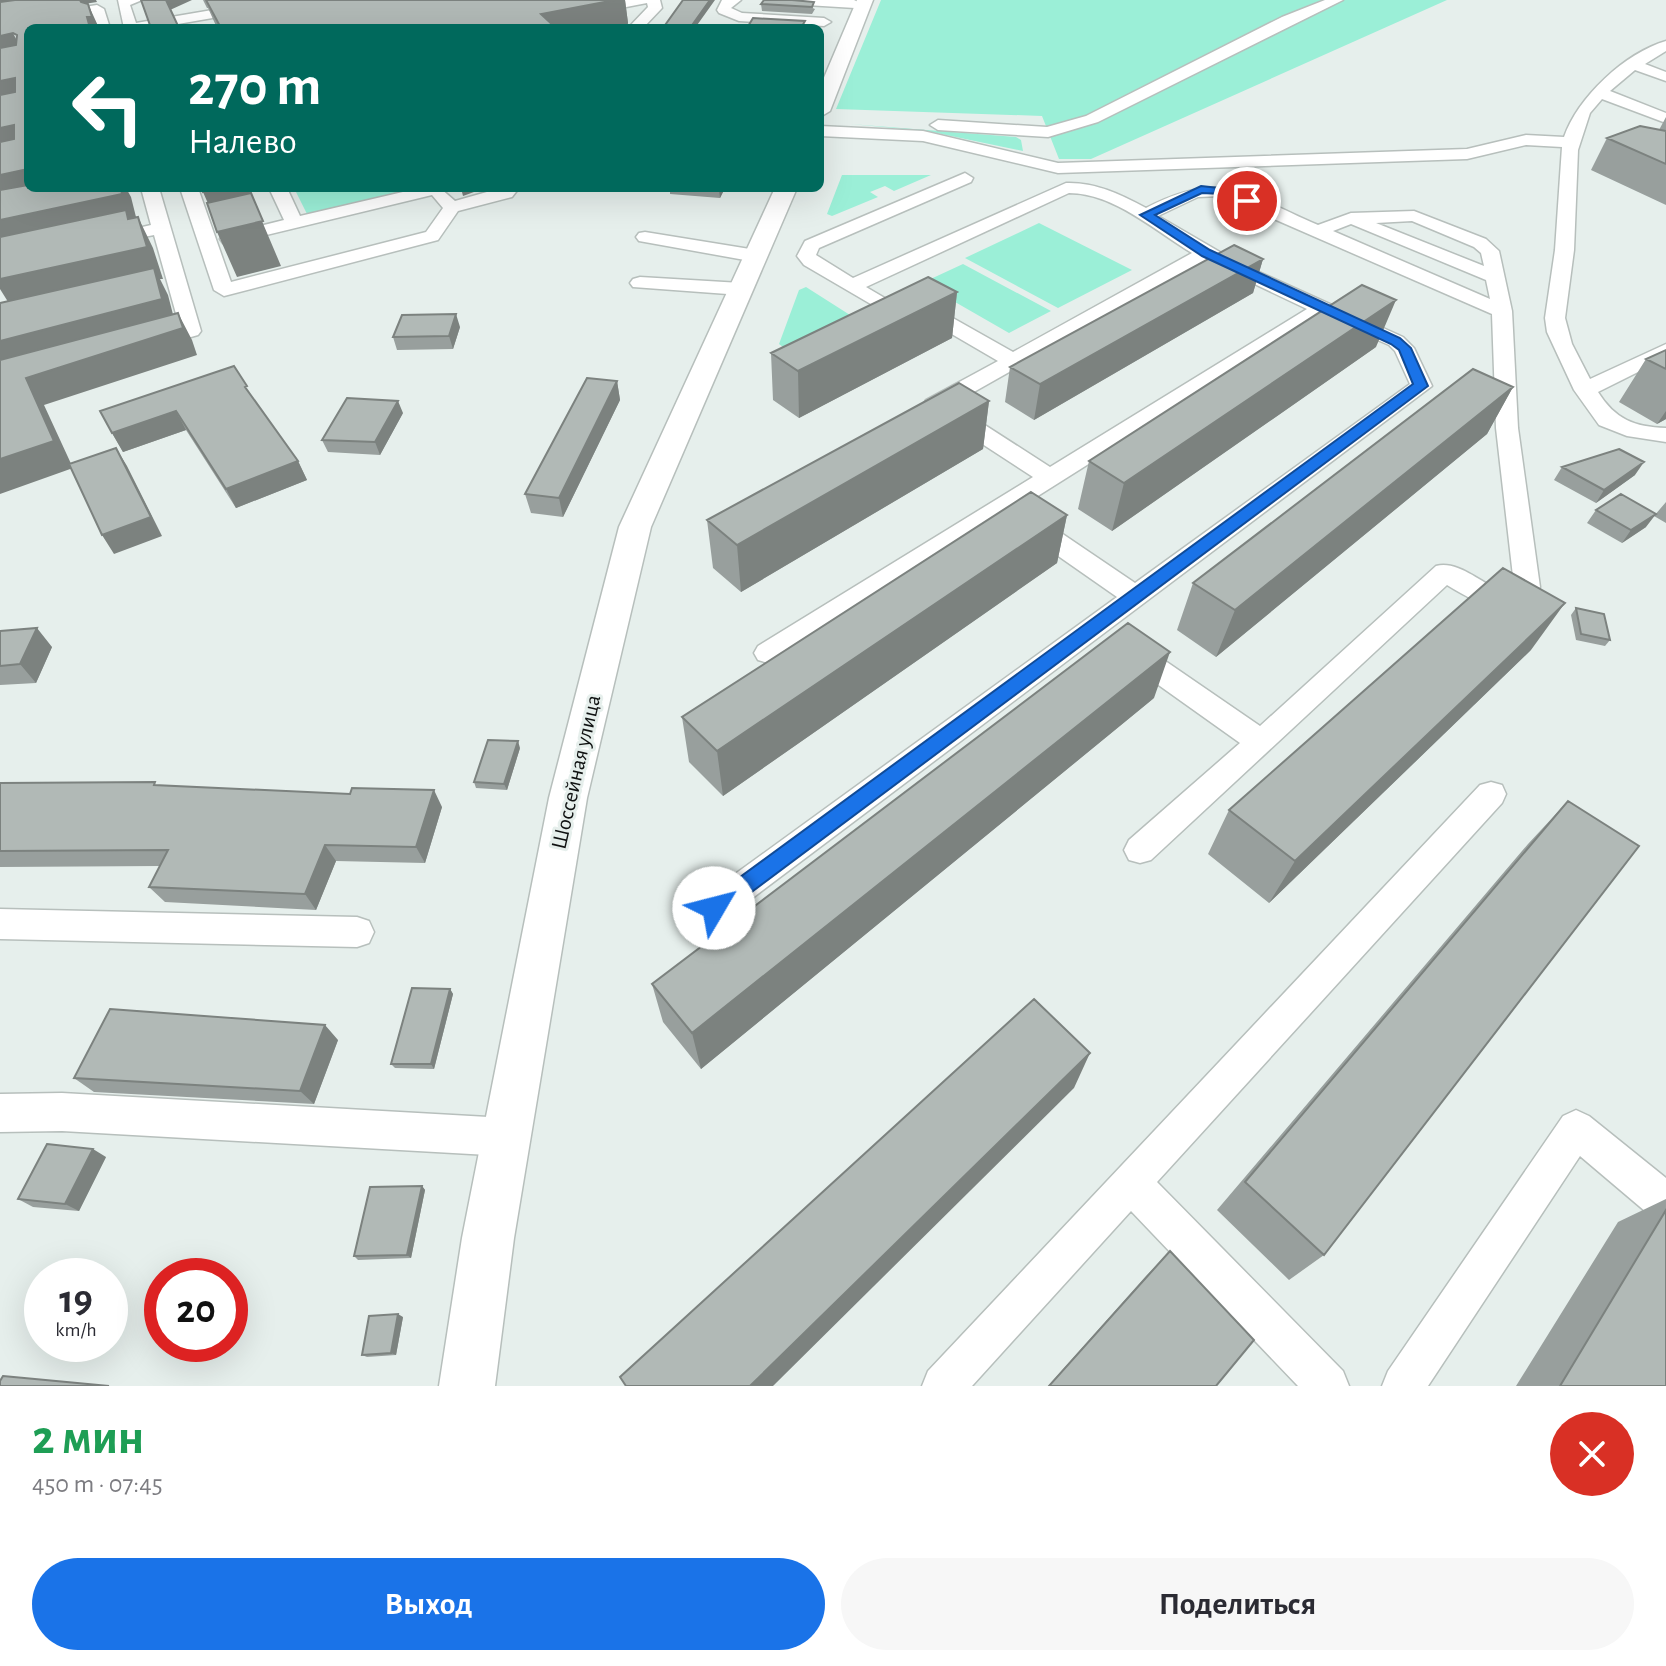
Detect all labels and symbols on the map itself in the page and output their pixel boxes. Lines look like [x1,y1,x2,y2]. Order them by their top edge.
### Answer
pin [1213,167,1281,235]
street label: Шоссейная улица [548,693,604,851]
position arrow [672,866,756,950]
speed limit sign: 20 [144,1258,248,1362]

